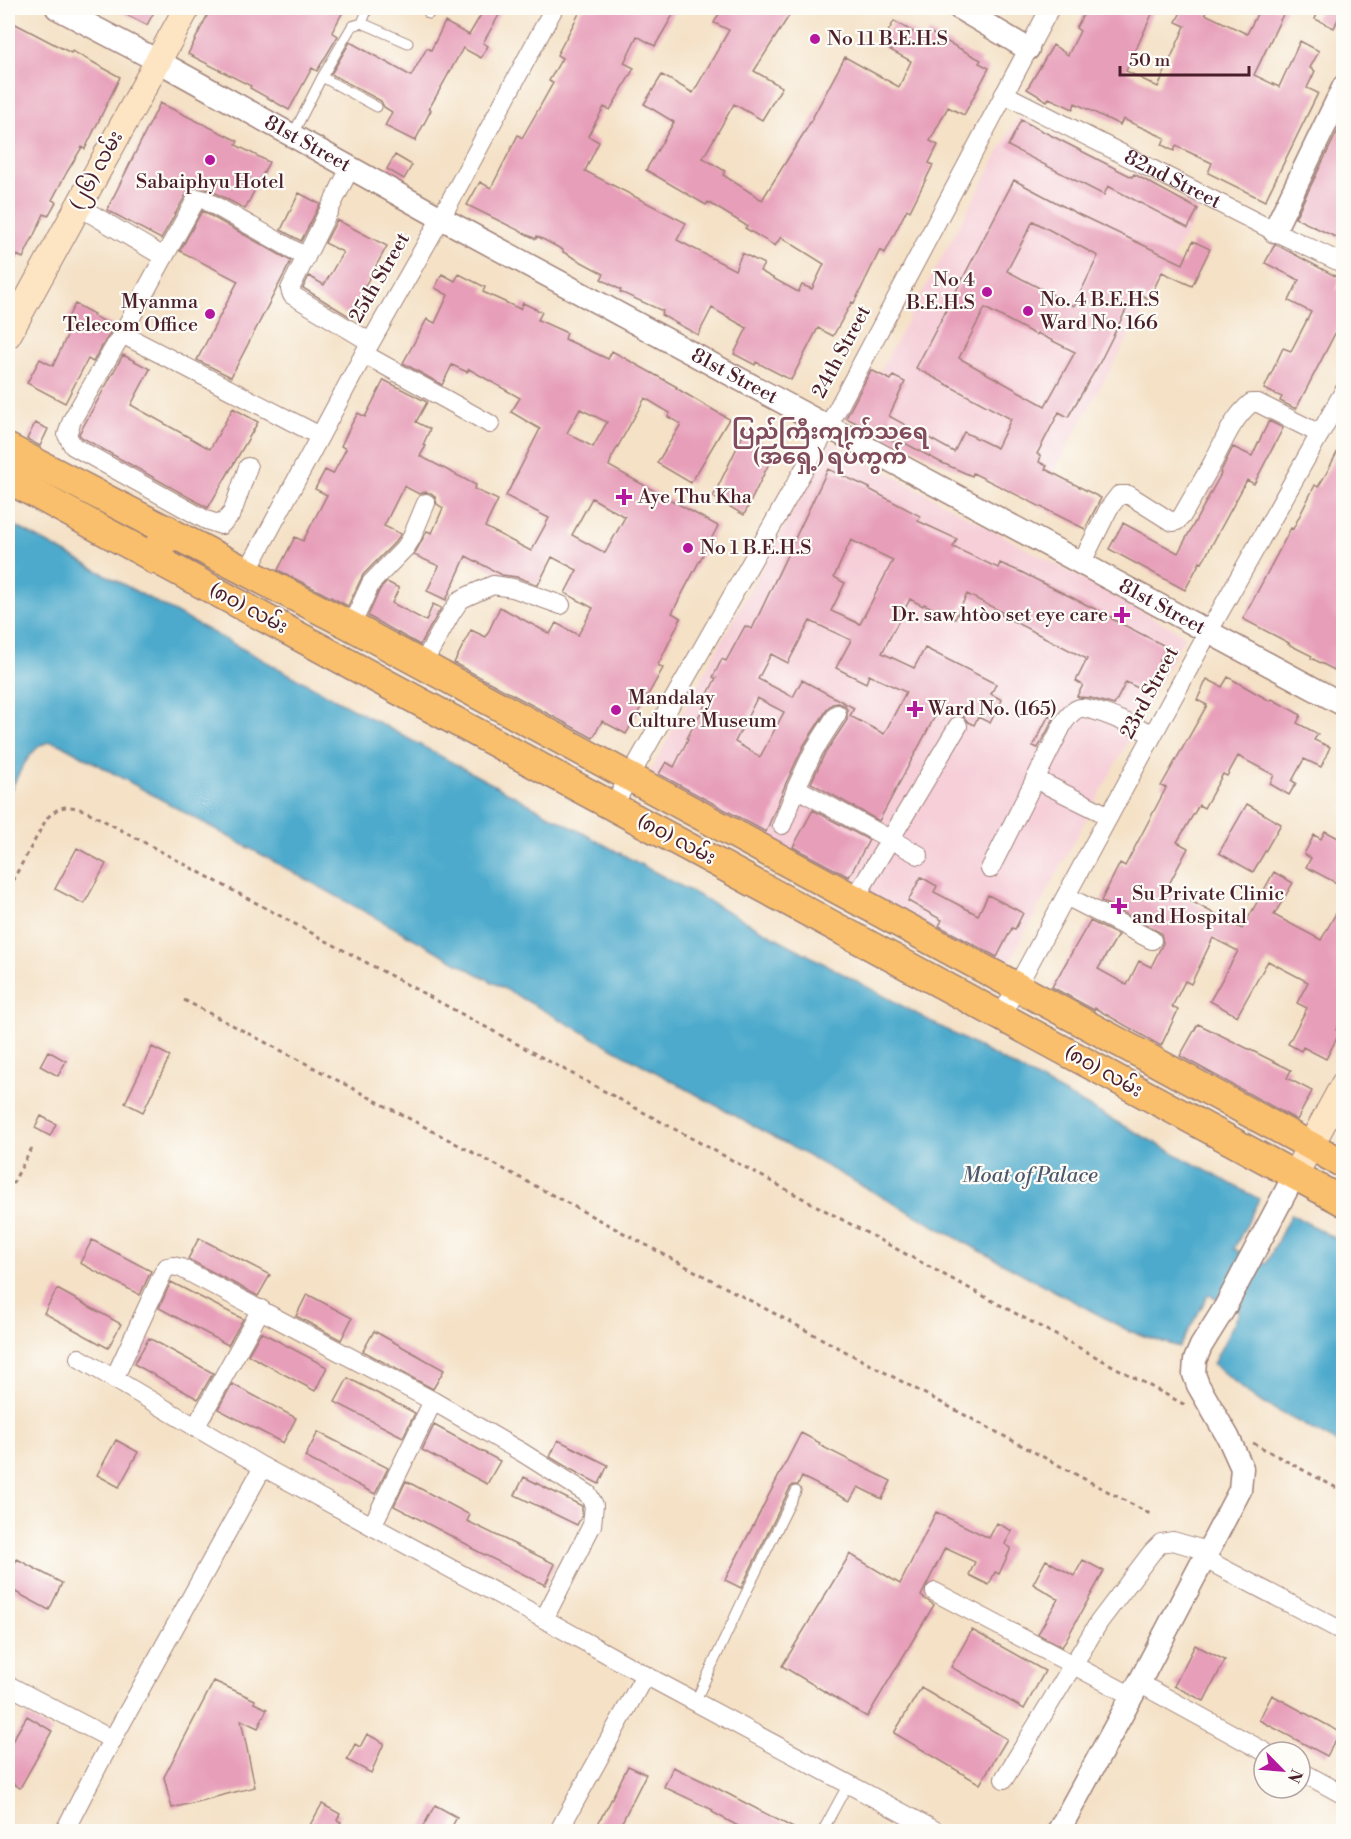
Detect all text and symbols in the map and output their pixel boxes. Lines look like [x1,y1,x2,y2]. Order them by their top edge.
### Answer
place label: No 11 B.E.H.S [827,27,948,52]
marker: No 11 B.E.H.S [808,32,822,46]
scale bar [1120,39,1249,77]
text: 50 m [1129,49,1171,72]
street label: 81st Street [260,110,355,178]
street label: (၂၆) လမ်း [62,125,131,216]
street label: 82nd Street [1120,145,1225,215]
marker: Sabaiphyu Hotel [203,153,217,167]
place label: Sabaiphyu Hotel [136,170,284,195]
street label: 25th Street [344,228,416,328]
place label: No 4 B.E.H.S [905,268,975,316]
marker: No 4 B.E.H.S [980,285,994,299]
place label: No. 4 B.E.H.S Ward No. 166 [1039,288,1160,336]
place label: Myanma Telecom Office [63,290,199,338]
street label: 24th Street [807,301,877,403]
marker: No. 4 B.E.H.S Ward No. 166 [1021,304,1035,318]
marker: Myanma Telecom Office [203,307,217,321]
street label: 81st Street [687,343,782,410]
district label: ပြည်ကြီးကျက်သရေ (အရှေ့) ရပ်ကွက် [732,416,930,474]
place label: Aye Thu Kha [637,485,753,510]
marker: Aye Thu Kha [615,488,633,506]
place label: No 1 B.E.H.S [700,536,812,561]
marker: No 1 B.E.H.S [681,541,695,555]
street label: 81st Street [1114,573,1210,640]
street label: (၈၀) လမ်း [204,575,293,640]
place label: Dr. saw htòo set eye care [891,603,1108,628]
marker: Dr. saw htòo set eye care [1113,606,1131,624]
street label: 23rd Street [1115,643,1185,743]
place label: Mandalay Culture Museum [628,686,778,734]
place label: Ward No. (165) [927,697,1057,722]
marker: Ward No. (165) [906,700,924,718]
marker: Mandalay Culture Museum [609,703,623,717]
street label: (၈၀) လမ်း [632,806,721,871]
place label: Su Private Clinic and Hospital [1132,882,1284,930]
marker: Su Private Clinic and Hospital [1110,897,1128,915]
street label: (၈၀) လမ်း [1060,1038,1148,1104]
water label: Moat of Palace [962,1163,1098,1189]
north arrow [1252,1740,1312,1800]
text: N [1283,1766,1306,1786]

